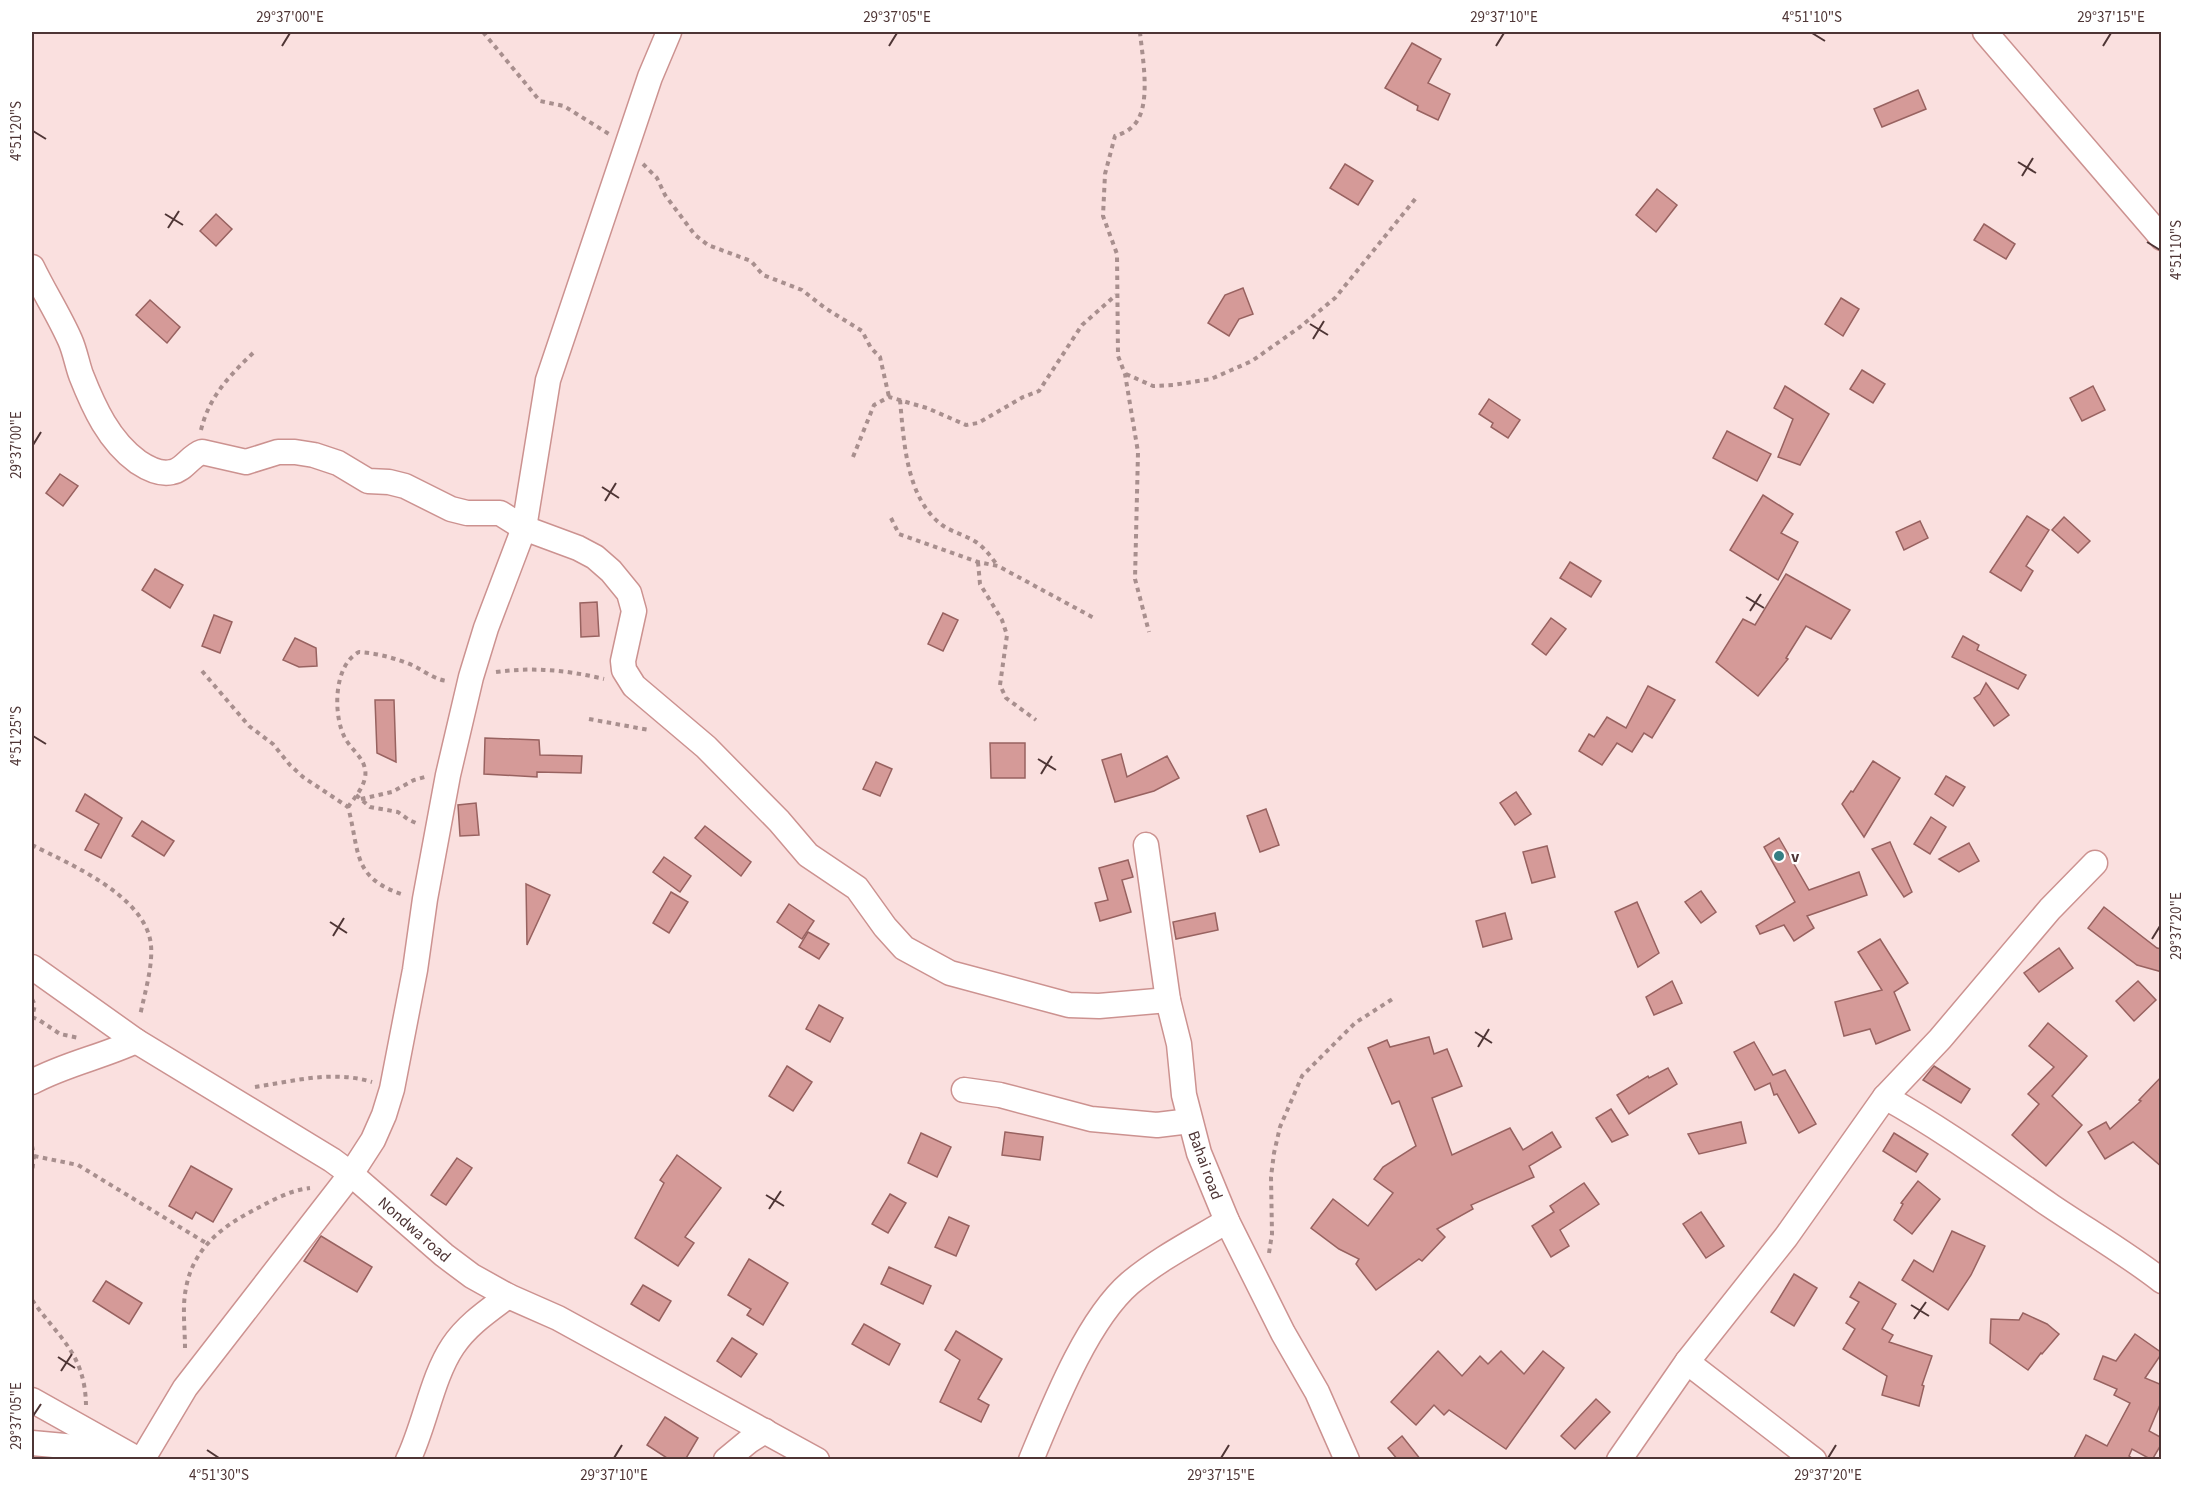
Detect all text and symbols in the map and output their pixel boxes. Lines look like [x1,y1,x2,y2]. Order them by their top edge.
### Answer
text: 29°37'00"E [256,7,324,28]
text: 29°37'05"E [863,7,931,28]
text: 29°37'10"E [1470,7,1538,28]
text: 4°51'10"S [1782,7,1842,28]
text: 29°37'15"E [2077,7,2145,28]
text: 4°51'20"S [6,101,27,161]
text: 4°51'10"S [2166,220,2187,280]
text: 29°37'00"E [6,411,27,479]
text: 4°51'25"S [6,706,27,766]
place label: v [1791,846,1800,868]
marker: v [1772,849,1786,863]
text: 29°37'20"E [2166,892,2187,960]
street label: Bahai road [1182,1128,1228,1203]
street label: Nondwa road [373,1192,456,1268]
text: 29°37'05"E [6,1382,27,1450]
text: 4°51'30"S [189,1465,249,1486]
text: 29°37'10"E [580,1465,648,1486]
text: 29°37'15"E [1187,1465,1255,1486]
text: 29°37'20"E [1794,1465,1862,1486]

